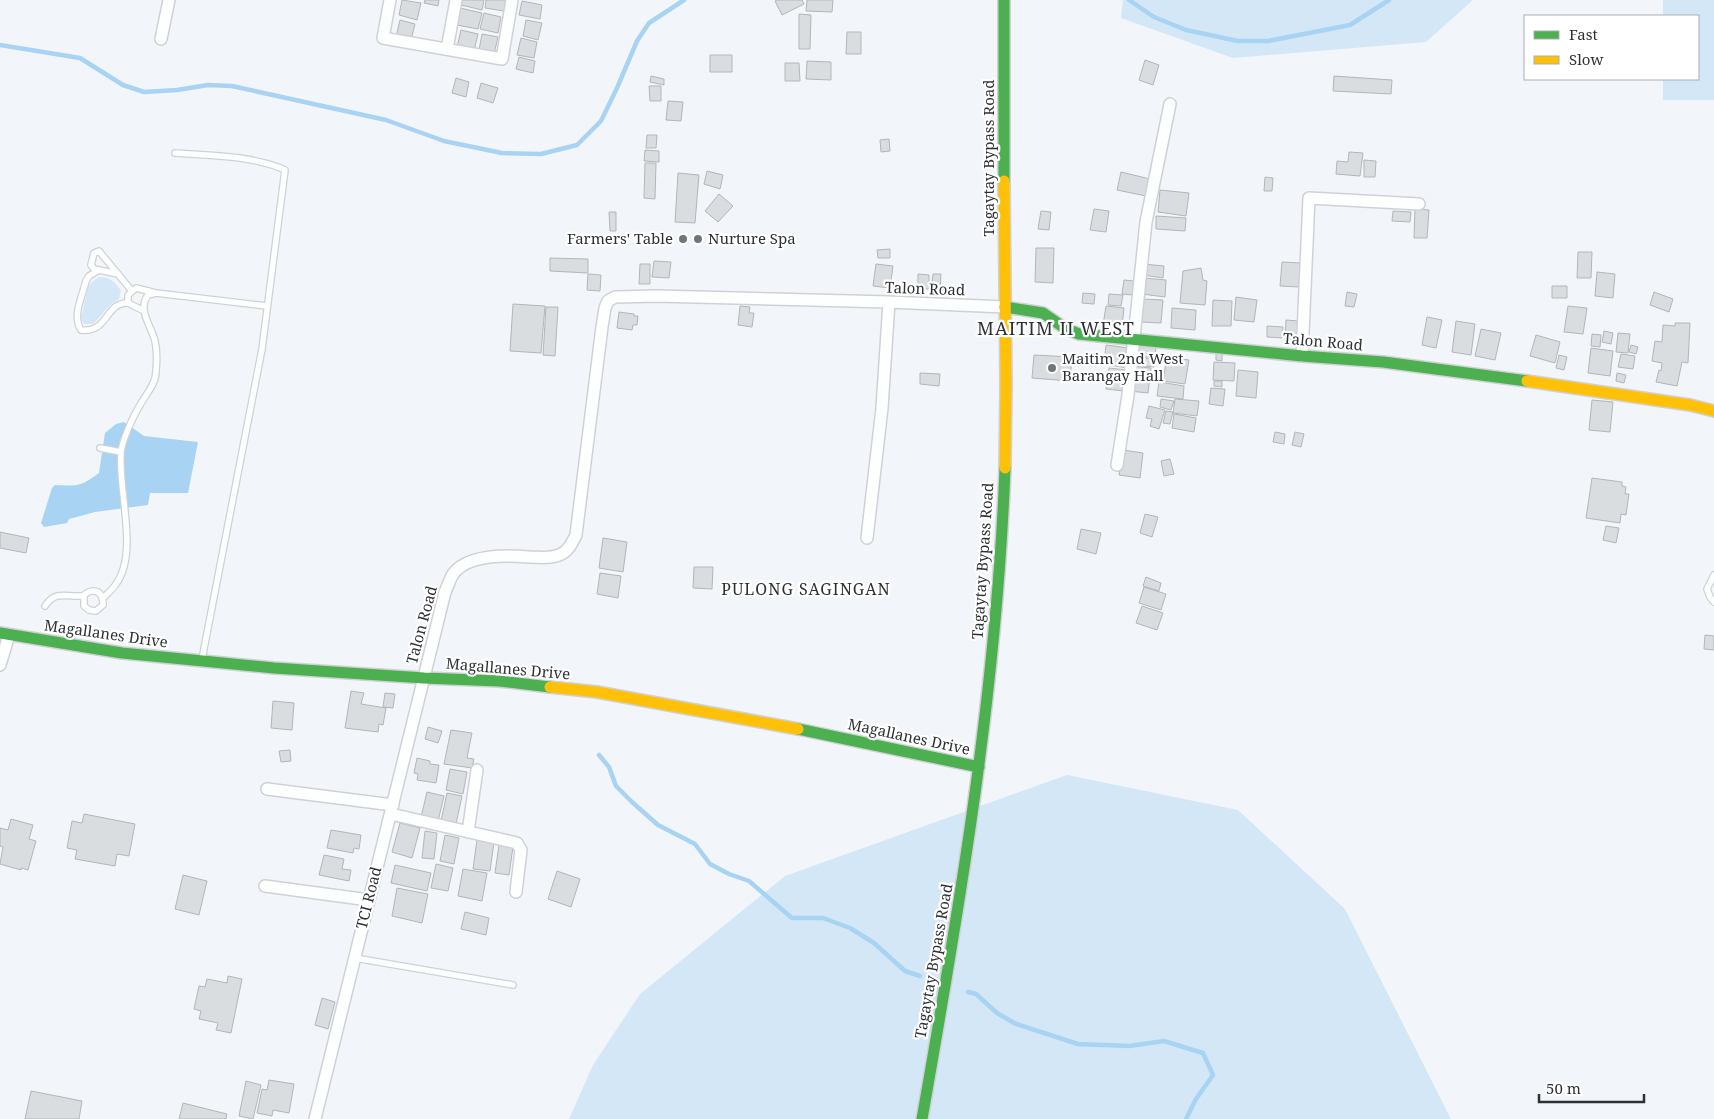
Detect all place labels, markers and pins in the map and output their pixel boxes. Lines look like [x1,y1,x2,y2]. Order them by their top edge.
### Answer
place label: Farmers' Table [567,228,673,248]
place label: Nurture Spa [708,228,796,248]
marker: Farmers' Table [677,233,689,245]
marker: Nurture Spa [692,233,704,245]
place label: Maitim 2nd West Barangay Hall [1062,348,1184,385]
marker: Maitim 2nd West Barangay Hall [1046,362,1058,374]

